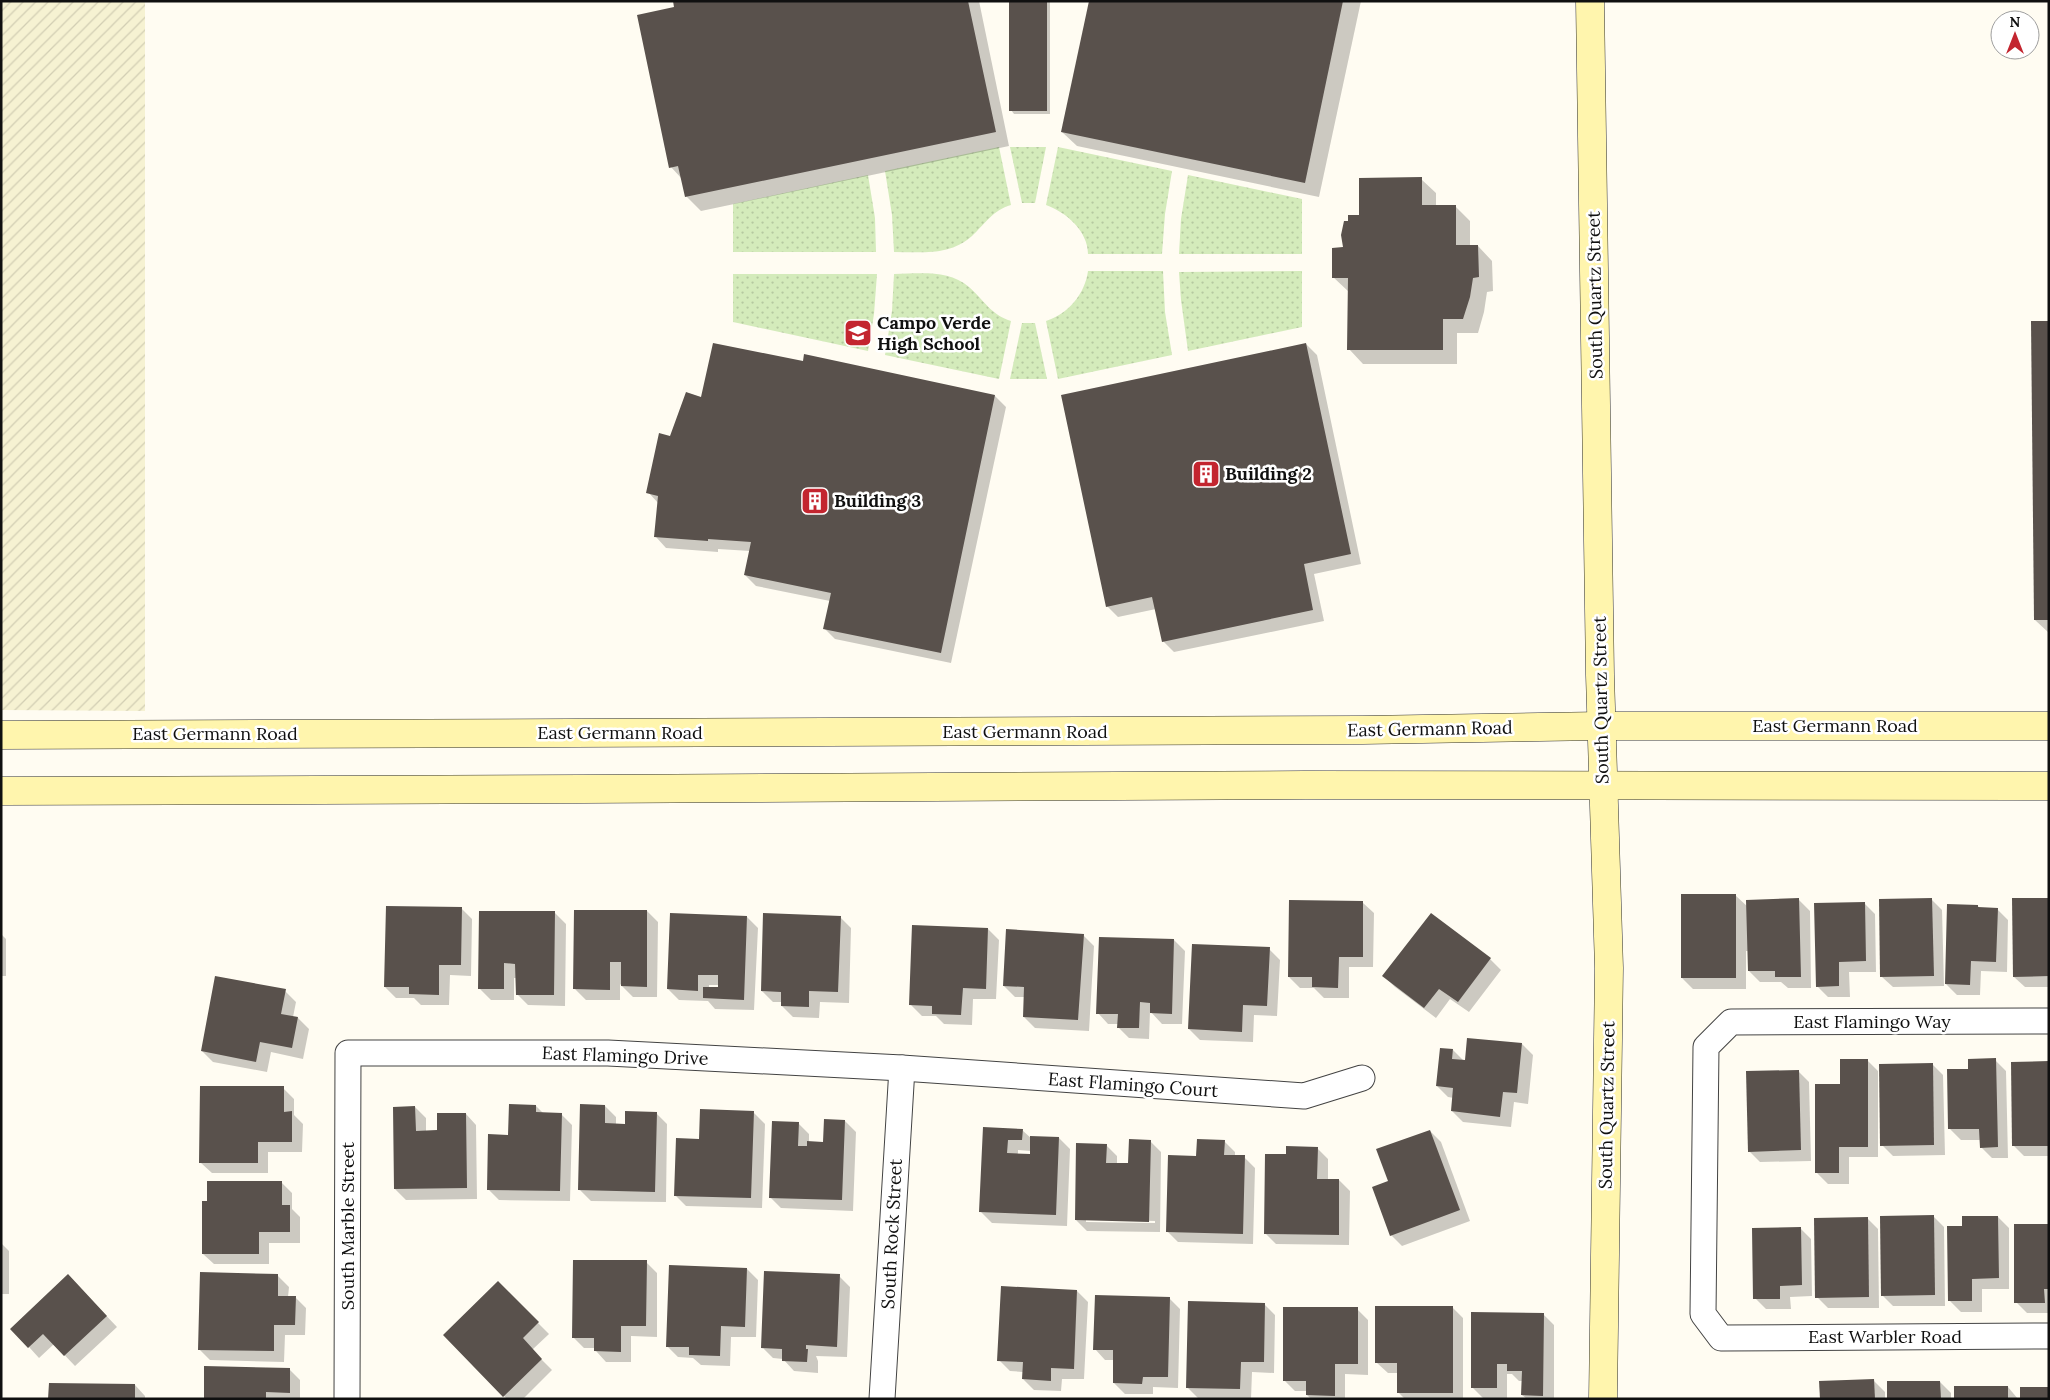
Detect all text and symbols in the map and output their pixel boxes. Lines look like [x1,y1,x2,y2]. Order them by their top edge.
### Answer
north arrow [1990,10,2040,60]
text: N [2010,13,2021,31]
street label: South Quartz Street [1582,211,1607,379]
place label: Campo Verde High School [877,311,991,355]
school or university icon: Campo Verde High School [843,318,873,348]
building icon: Building 2 [1191,459,1221,489]
place label: Building 2 [1225,462,1312,485]
building icon: Building 3 [800,486,830,516]
place label: Building 3 [834,489,921,512]
street label: South Quartz Street [1588,616,1613,784]
street label: East Germann Road [1752,714,1918,737]
street label: East Germann Road [1347,716,1513,741]
street label: East Germann Road [942,720,1108,743]
street label: East Germann Road [537,721,703,744]
street label: East Germann Road [132,722,298,745]
street label: East Flamingo Way [1793,1010,1951,1033]
street label: South Quartz Street [1594,1021,1619,1189]
street label: East Flamingo Drive [541,1041,709,1070]
street label: East Flamingo Court [1047,1067,1219,1102]
street label: South Marble Street [336,1142,359,1310]
street label: South Rock Street [876,1158,907,1310]
street label: East Warbler Road [1808,1325,1962,1348]

